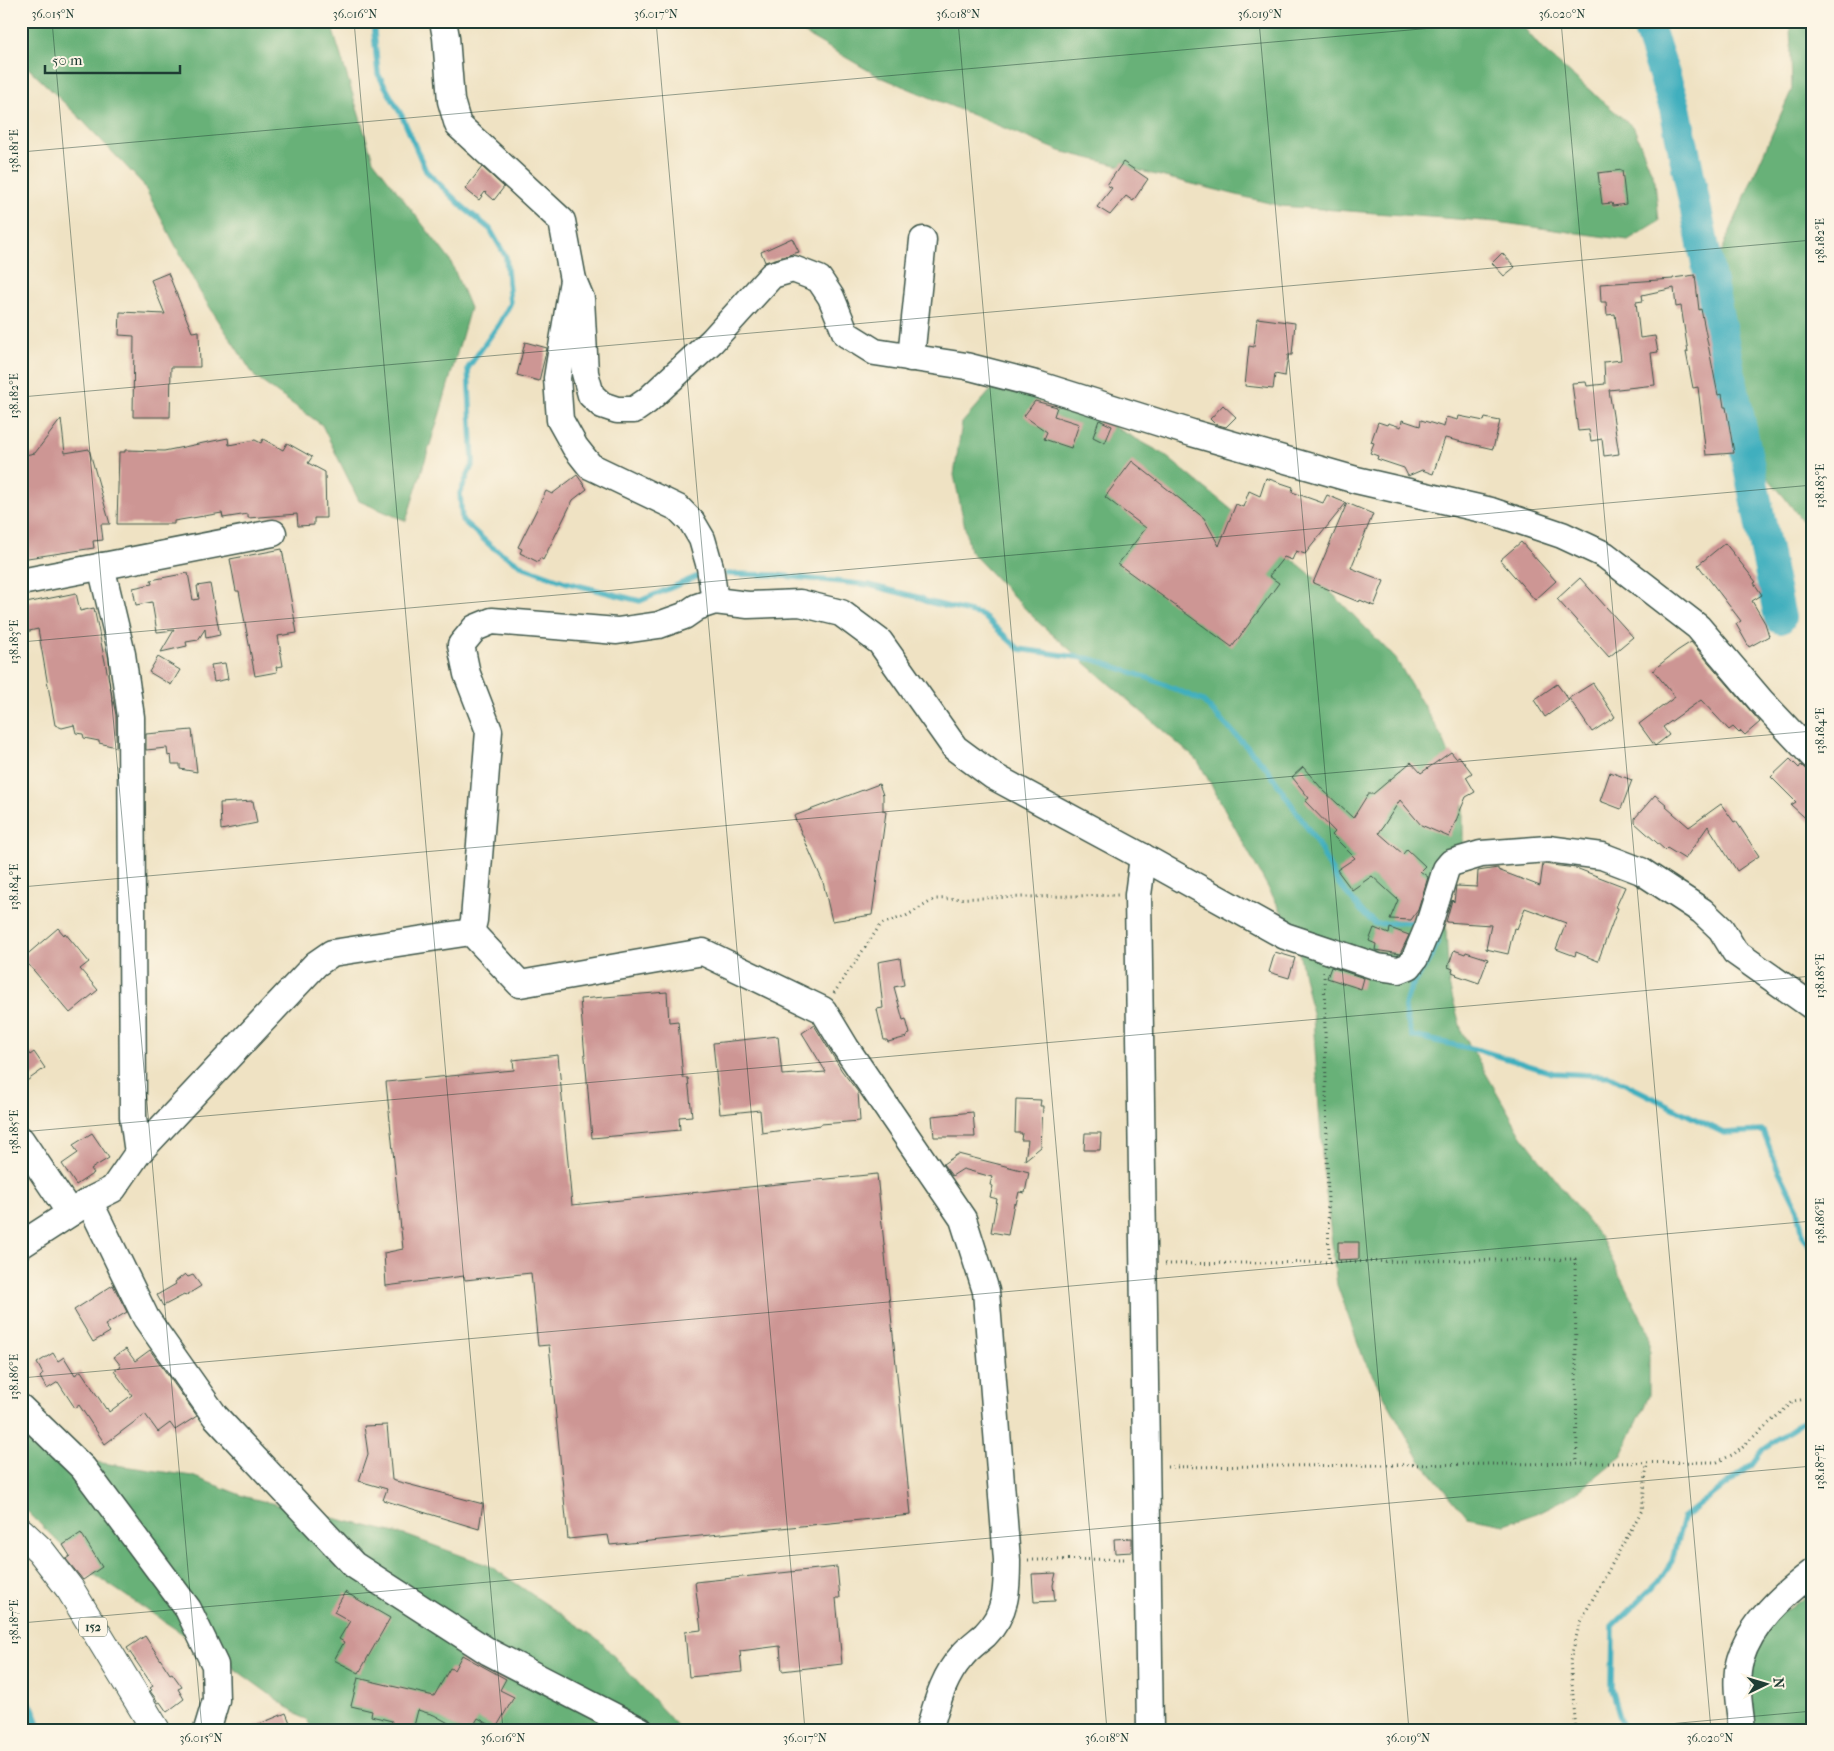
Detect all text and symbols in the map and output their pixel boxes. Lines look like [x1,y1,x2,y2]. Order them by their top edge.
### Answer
text: 36.015°N [31,7,75,21]
text: 36.016°N [333,7,377,21]
text: 36.017°N [634,7,678,21]
text: 36.018°N [936,7,980,21]
text: 36.019°N [1238,7,1282,21]
text: 36.020°N [1539,7,1585,21]
scale bar [45,42,180,74]
text: 50 m [52,51,83,69]
text: 138.181°E [7,129,21,173]
text: 138.182°E [1813,218,1827,264]
text: 138.182°E [7,373,21,419]
text: 138.183°E [1813,464,1827,508]
text: 138.183°E [7,620,21,664]
text: 138.184°E [1813,708,1827,754]
text: 138.184°E [7,864,21,910]
text: 138.185°E [1813,954,1827,998]
text: 138.185°E [7,1110,21,1154]
text: 138.186°E [1813,1198,1827,1244]
text: 138.186°E [7,1354,21,1400]
text: 138.187°E [1813,1444,1827,1490]
text: 138.187°E [7,1599,21,1645]
road number: 152 [79,1618,107,1636]
north arrow [1742,1658,1792,1708]
text: N [1770,1677,1787,1689]
text: 36.015°N [179,1731,223,1745]
text: 36.016°N [481,1731,525,1745]
text: 36.017°N [783,1731,827,1745]
text: 36.018°N [1085,1731,1129,1745]
text: 36.019°N [1386,1731,1430,1745]
text: 36.020°N [1687,1731,1733,1745]

